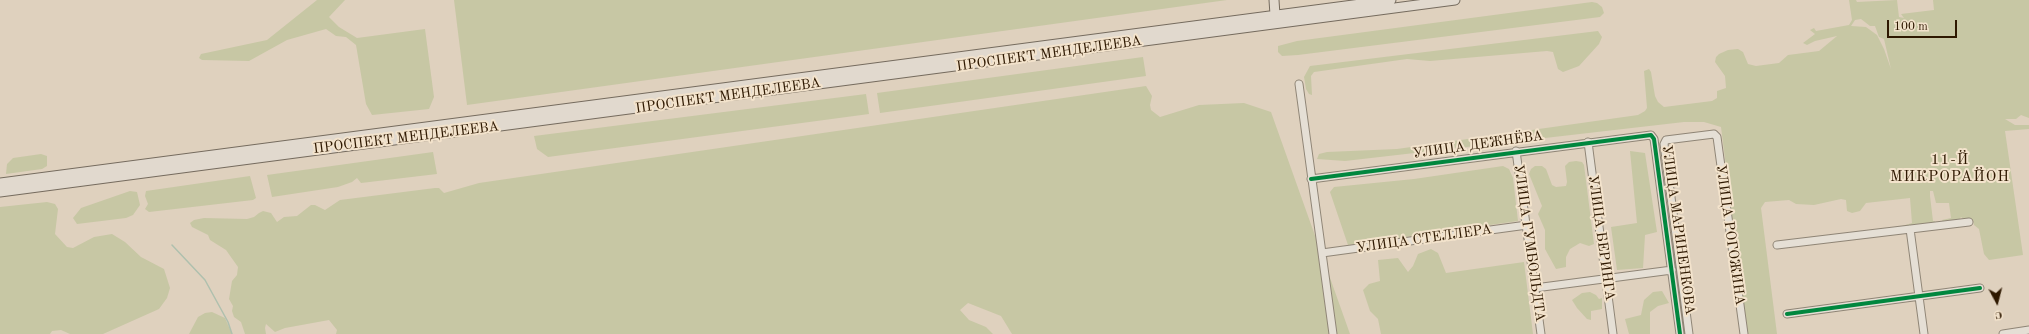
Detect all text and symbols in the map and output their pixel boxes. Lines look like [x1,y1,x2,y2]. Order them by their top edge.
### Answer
scale bar [1889,12,1959,38]
text: 100 m [1894,21,1928,33]
street label: ПРОСПЕКТ МЕНДЕЛЕЕВА [955,33,1143,75]
street label: ПРОСПЕКТ МЕНДЕЛЕЕВА [634,75,822,117]
street label: ПРОСПЕКТ МЕНДЕЛЕЕВА [312,118,500,158]
street label: УЛИЦА ДЕЖНЁВА [1412,128,1544,162]
street label: УЛИЦА МАРИНЕНКОВА [1658,144,1698,316]
district label: 11-Й МИКРОРАЙОН [1890,151,2010,186]
street label: УЛИЦА ГУМБОЛЬДТА [1510,163,1548,323]
street label: УЛИЦА РОГОЖИНА [1712,164,1748,306]
street label: УЛИЦА БЕРИНГА [1584,174,1618,302]
street label: УЛИЦА СТЕЛЛЕРА [1355,221,1493,257]
north arrow [1977,282,2017,322]
text: С [1994,309,2003,320]

